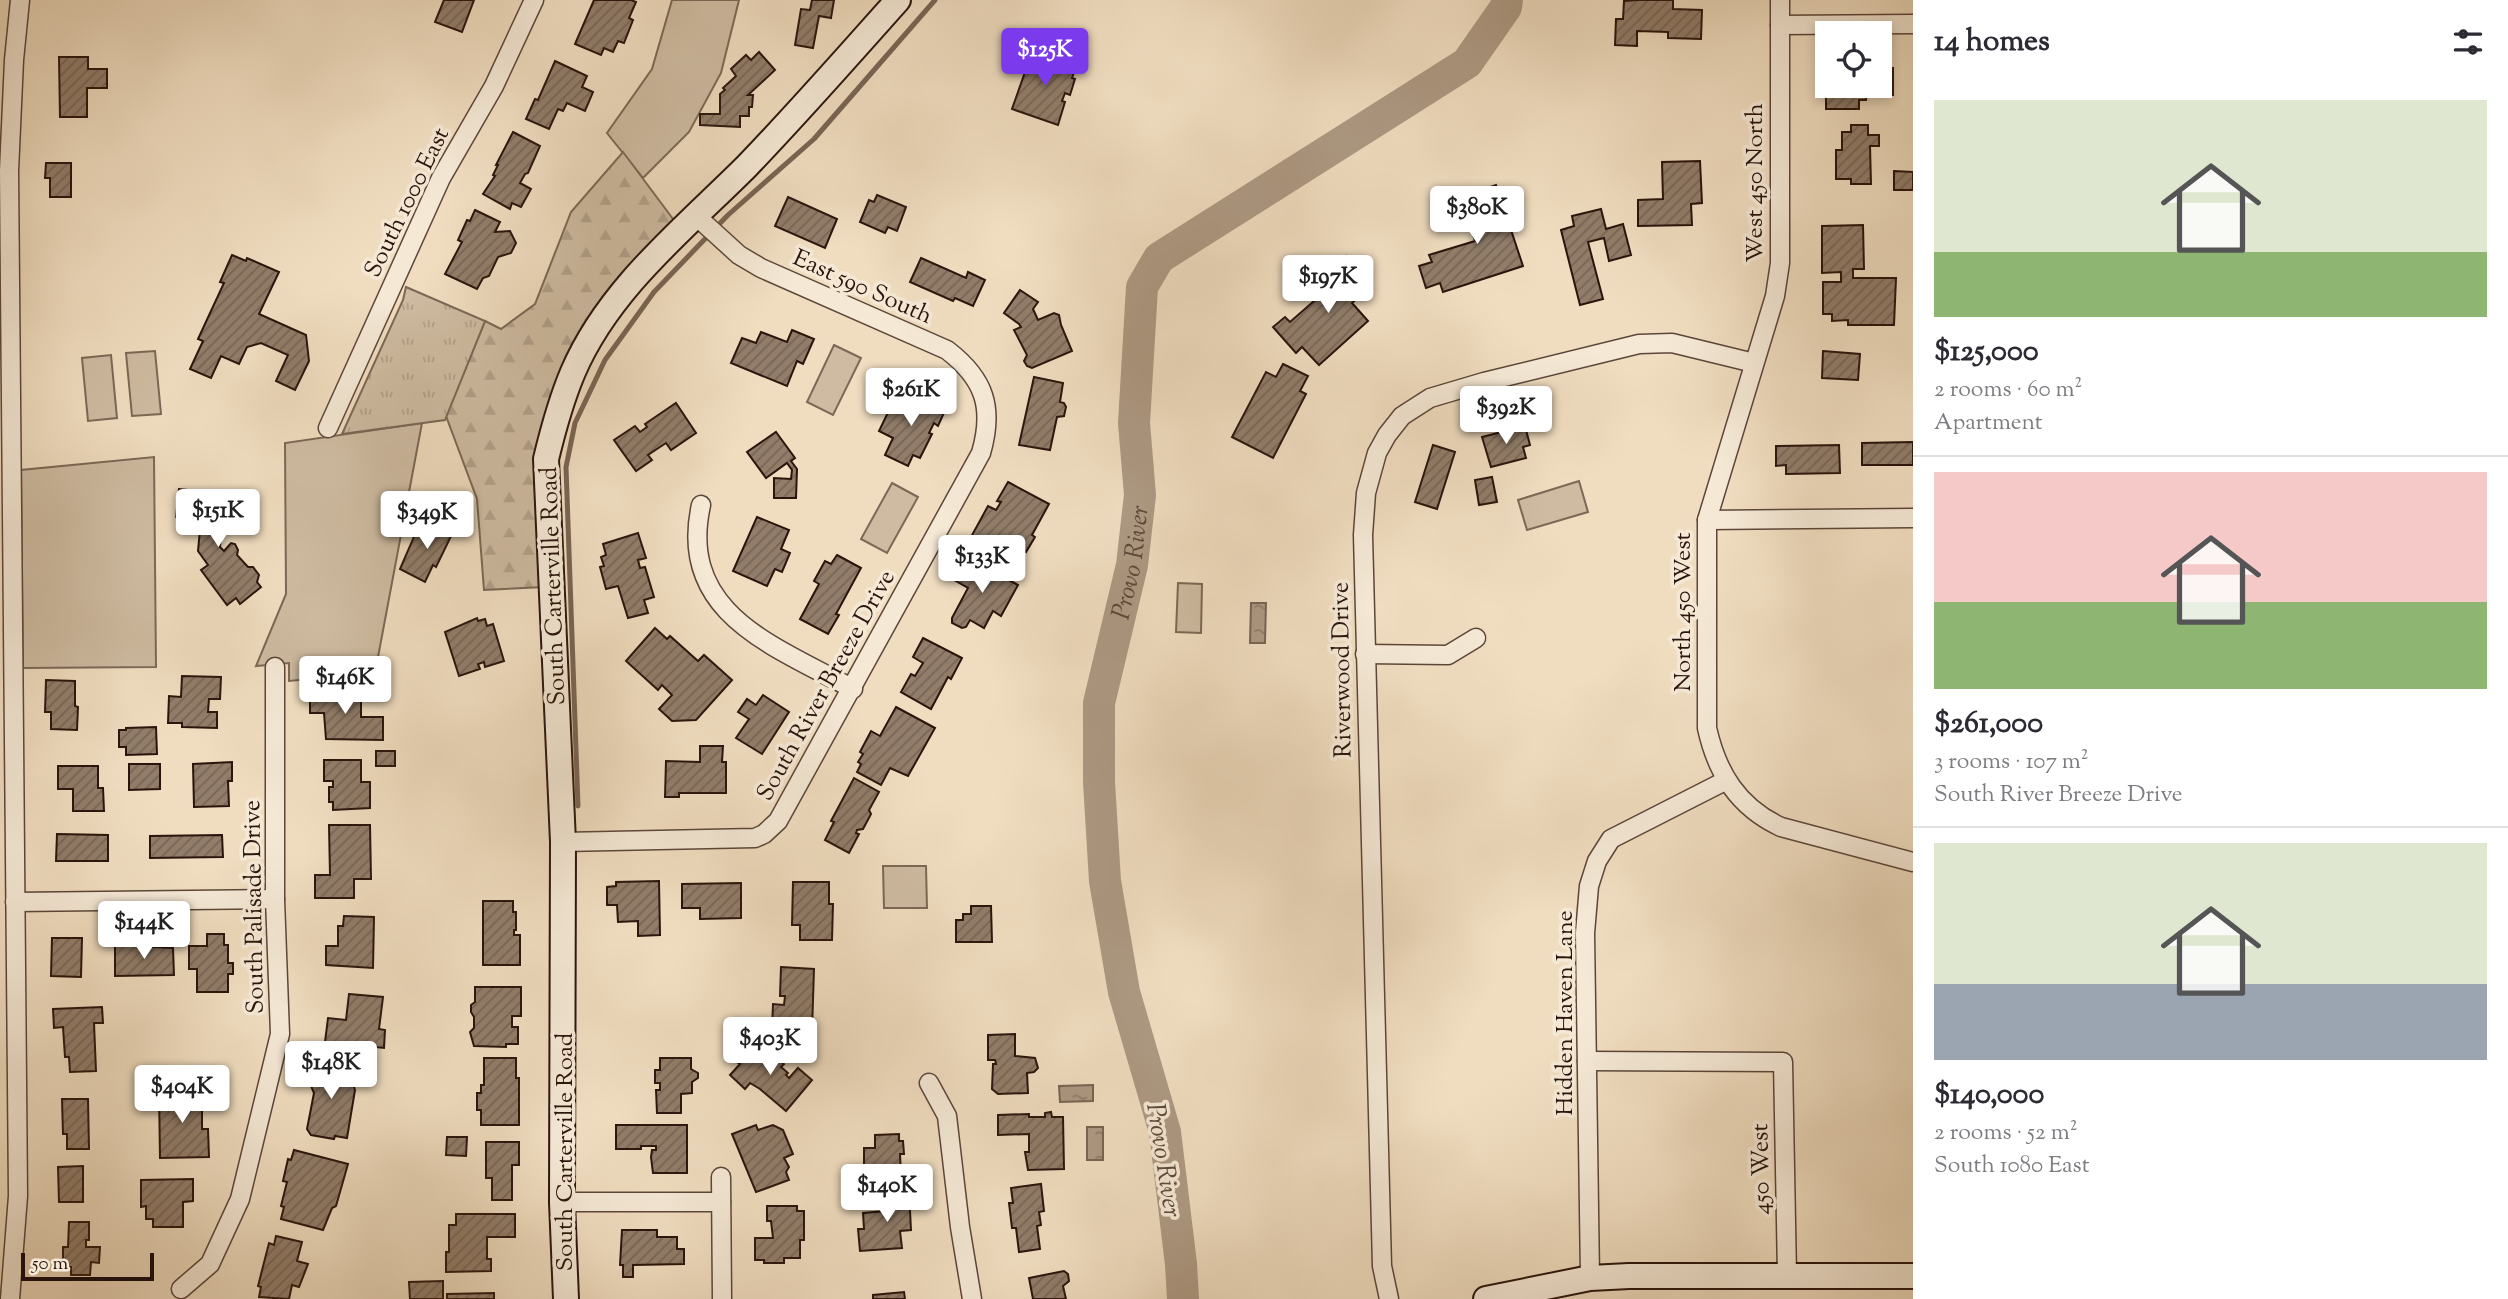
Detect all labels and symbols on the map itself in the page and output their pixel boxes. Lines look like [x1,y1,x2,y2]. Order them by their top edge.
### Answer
pin: $125K [996,28,1094,88]
street label: West 450 North [1739,103,1773,263]
street label: South 1000 East [357,122,459,284]
pin: $380K [1428,187,1526,246]
street label: East 590 South [787,242,937,334]
pin: $197K [1279,256,1377,315]
pin: $261K [862,368,960,428]
pin: $392K [1457,386,1555,446]
street label: South Carterville Road [533,466,575,706]
pin: $151K [169,490,267,549]
pin: $349K [378,491,476,551]
water label: Provo River [1104,503,1160,624]
street label: North 450 West [1667,532,1701,692]
pin: $133K [933,536,1031,595]
street label: South River Breeze Drive [749,564,904,808]
street label: Riverwood Drive [1324,582,1362,758]
pin: $146K [296,656,394,716]
street label: South Palisade Drive [236,800,274,1014]
pin: $144K [95,902,193,961]
street label: Hidden Haven Lane [1549,910,1583,1116]
pin: $403K [721,1018,819,1077]
street label: South Carterville Road [549,1032,583,1271]
pin: $148K [282,1042,380,1101]
pin: $404K [133,1066,231,1125]
water label: Provo River [1135,1101,1190,1220]
street label: 450 West [1744,1123,1780,1215]
pin: $140K [838,1164,936,1224]
scale bar [21,1250,154,1282]

